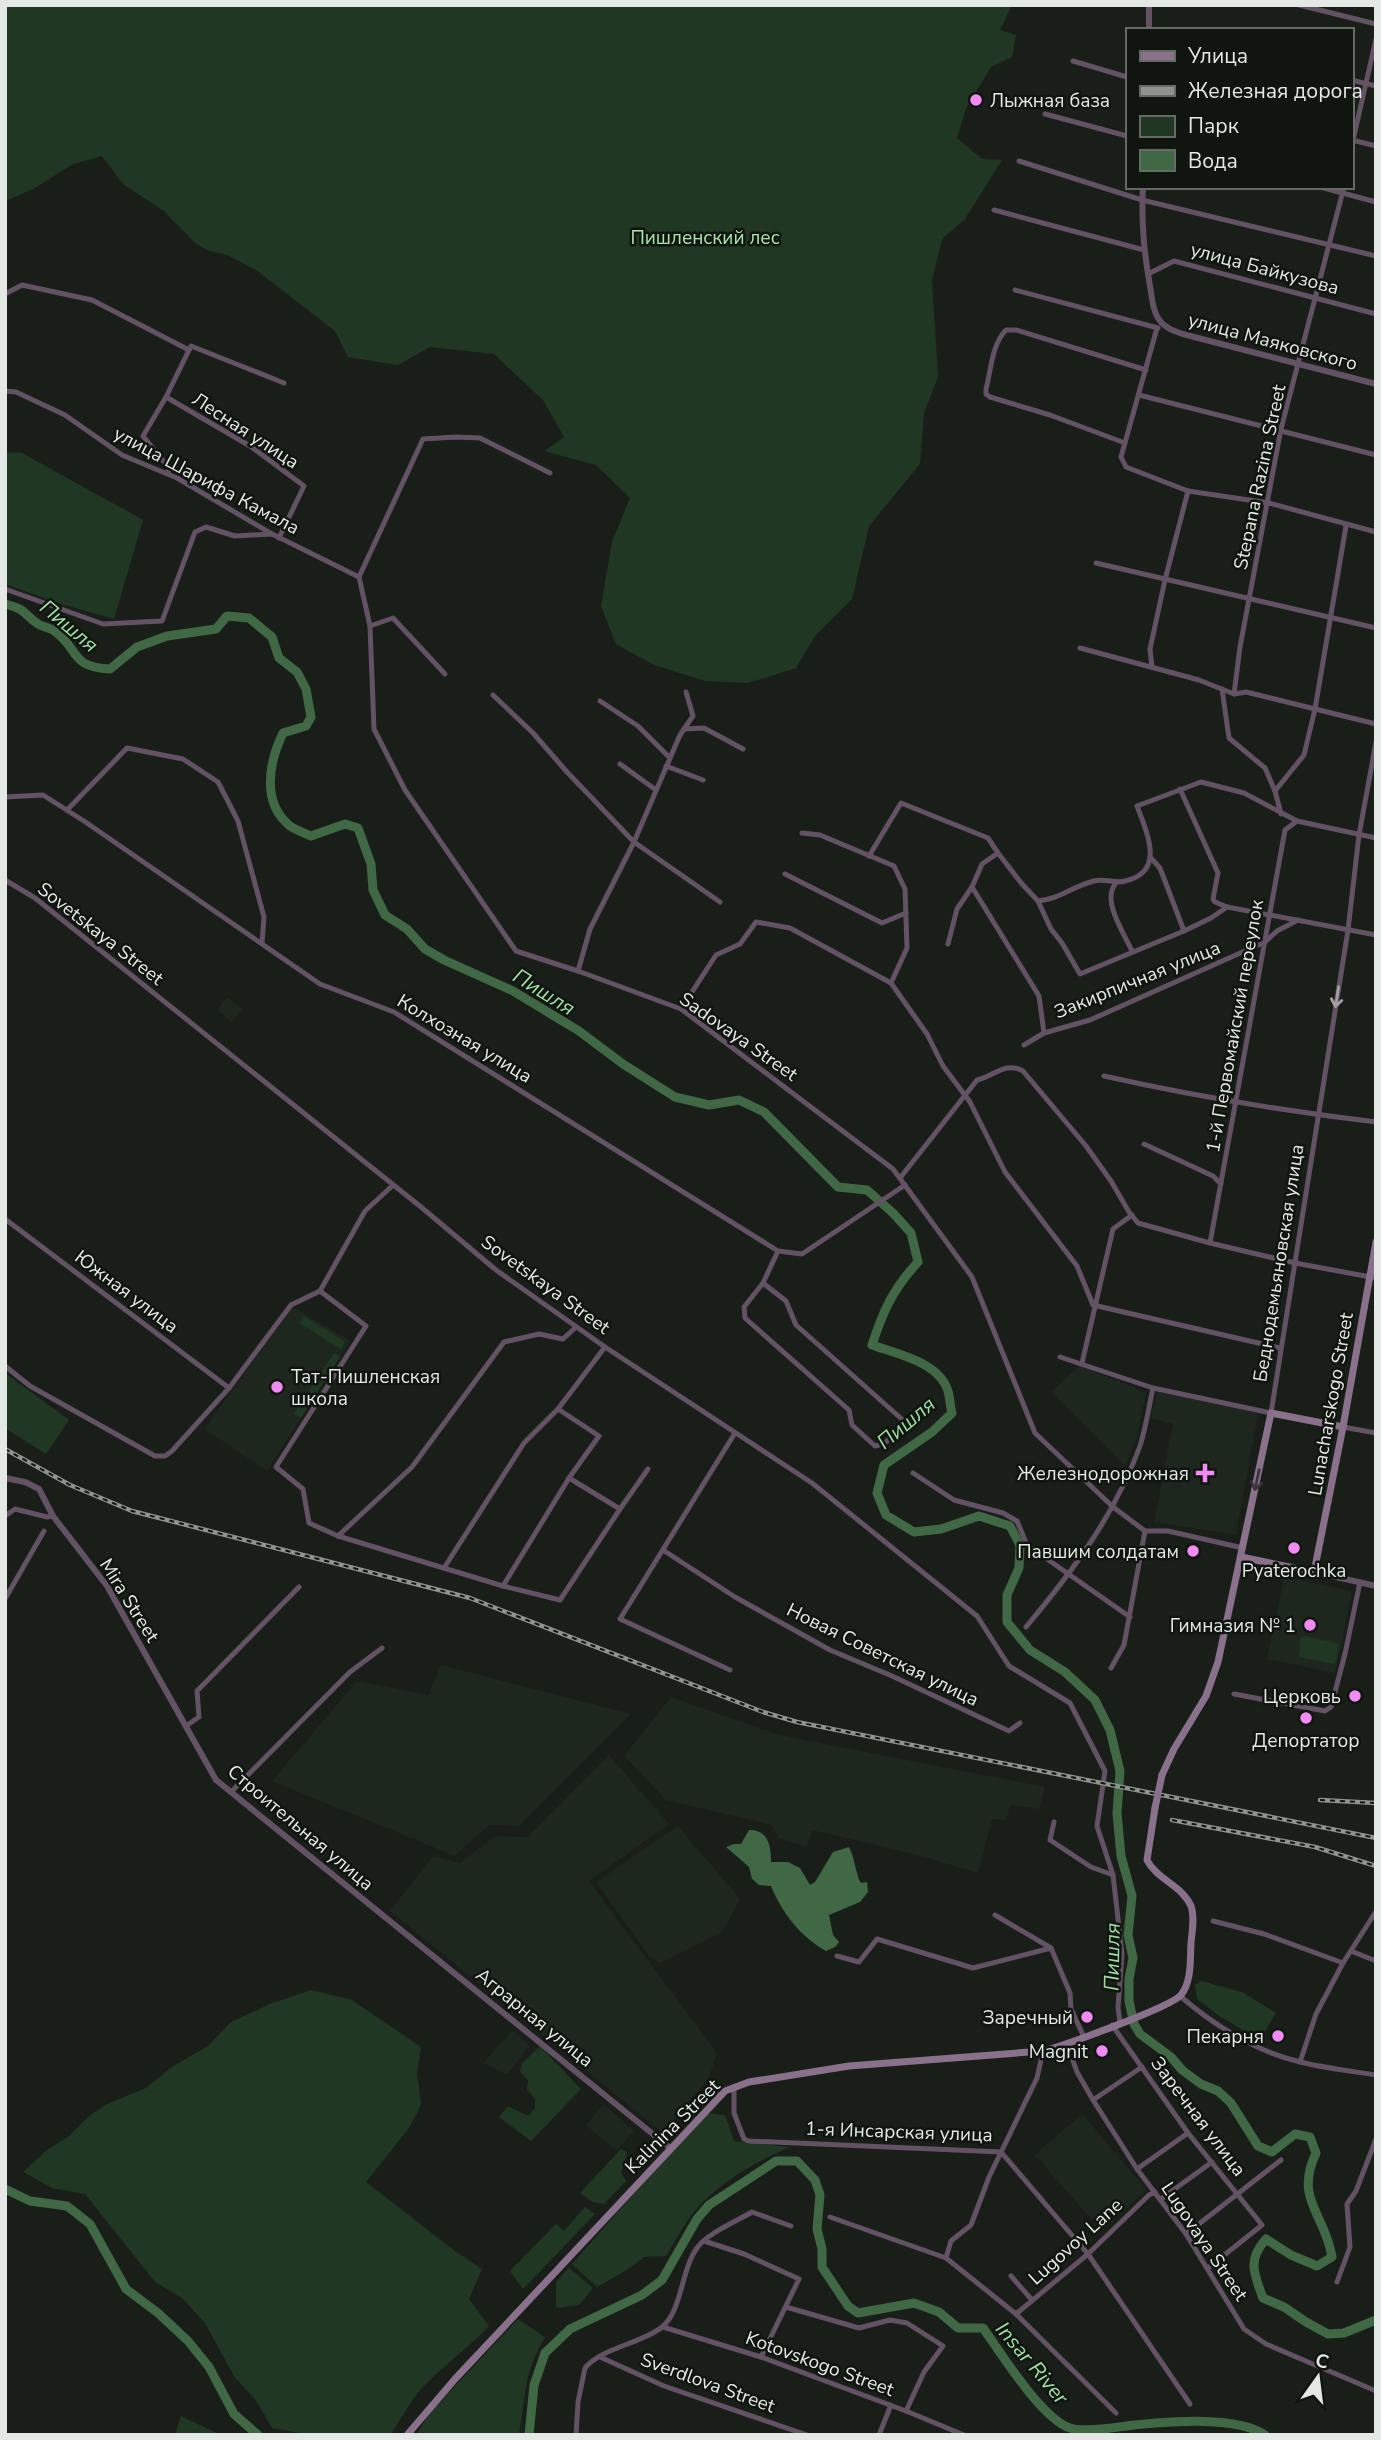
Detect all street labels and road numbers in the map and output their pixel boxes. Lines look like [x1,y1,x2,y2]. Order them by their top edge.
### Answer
street label: улица Байкузова [1188,237,1342,301]
street label: улица Маяковского [1185,307,1360,377]
street label: Stepana Razina Street [1228,382,1292,572]
street label: Лесная улица [187,386,304,475]
street label: улица Шарифа Камала [109,421,304,541]
street label: Sovetskaya Street [32,876,169,991]
street label: 1-й Первомайский переулок [1200,898,1270,1155]
street label: Закирпичная улица [1050,935,1224,1025]
street label: Sadovaya Street [674,986,803,1088]
street label: Колхозная улица [392,988,537,1089]
street label: Беднодемьяновская улица [1247,1142,1311,1384]
street label: Sovetskaya Street [476,1229,615,1341]
street label: Южная улица [69,1244,184,1339]
street label: Lunacharskogo Street [1302,1310,1360,1498]
street label: Mira Street [93,1554,165,1648]
street label: Новая Советская улица [782,1597,983,1713]
street label: Строительная улица [222,1759,379,1897]
street label: Аграрная улица [470,1962,599,2073]
street label: Заречная улица [1144,2051,1252,2182]
street label: Kalinina Street [619,2073,726,2180]
street label: 1-я Инсарская улица [805,2116,993,2148]
street label: Lugovaya Street [1155,2177,1254,2306]
street label: Lugovoy Lane [1023,2192,1128,2291]
street label: Kotovskogo Street [742,2325,898,2403]
street label: Sverdlova Street [637,2347,779,2419]

